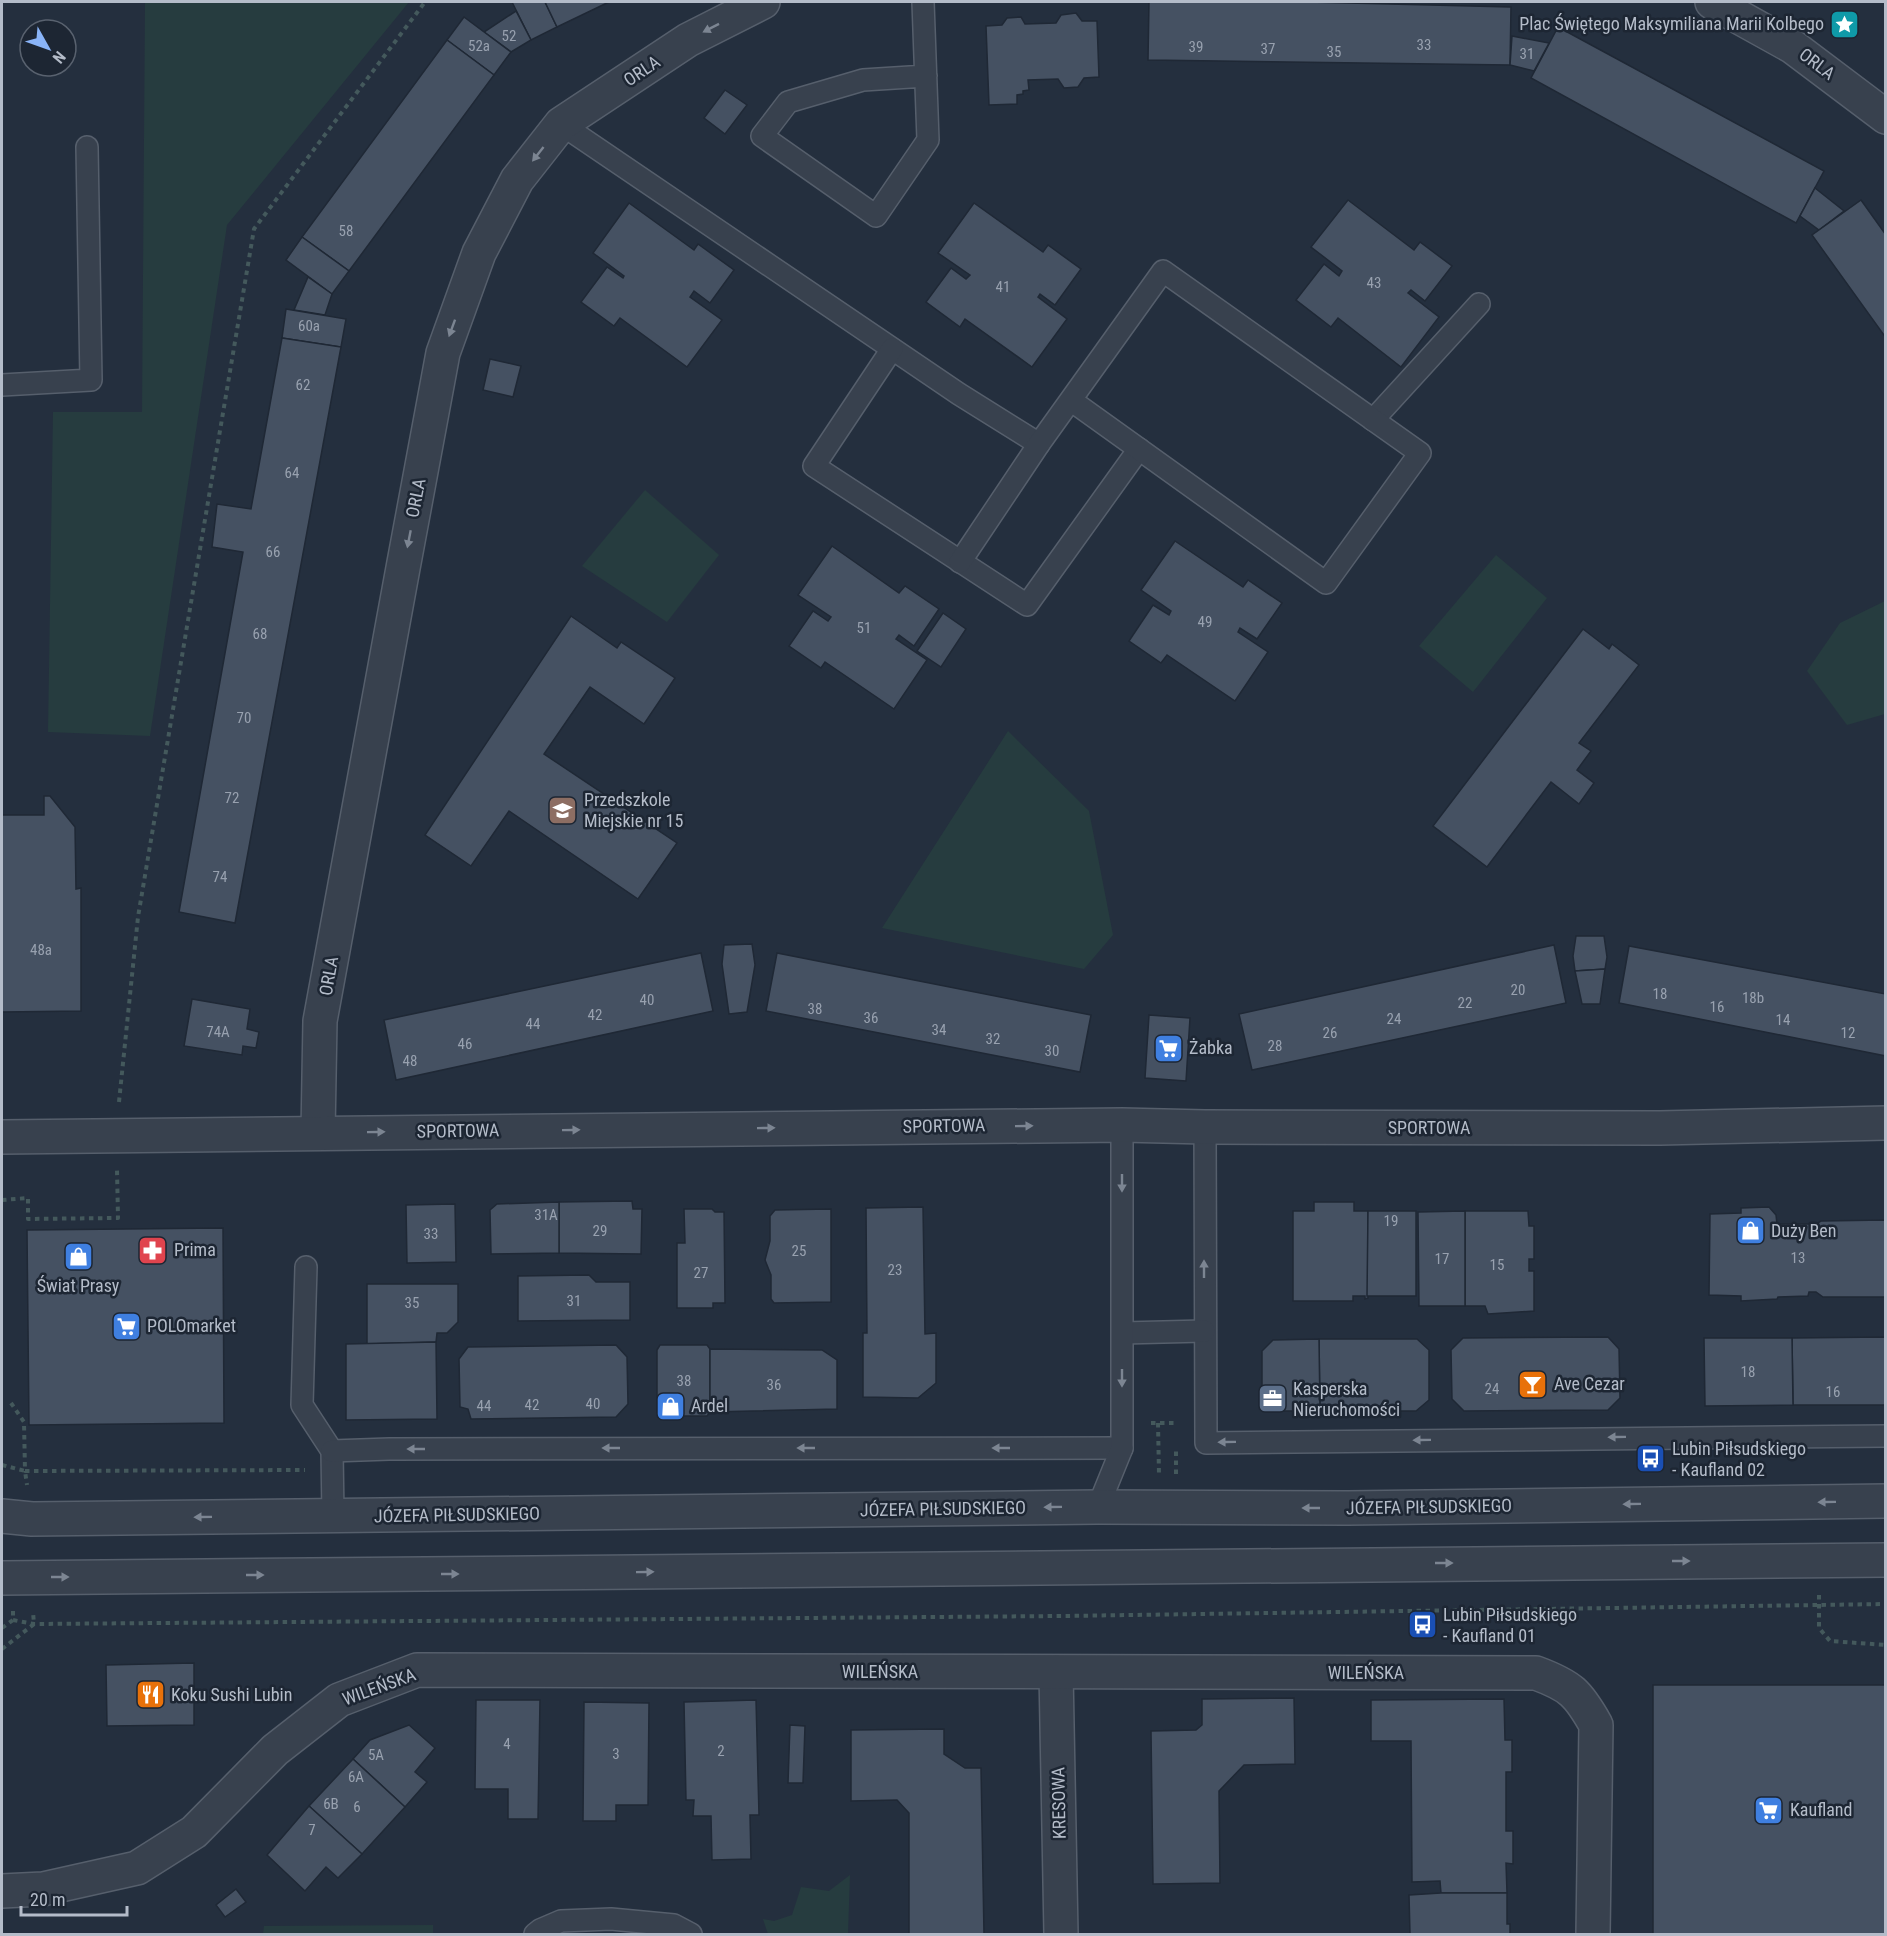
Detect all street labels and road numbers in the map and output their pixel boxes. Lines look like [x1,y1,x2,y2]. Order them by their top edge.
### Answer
street label: ORLA [1795,43,1840,84]
street label: ORLA [619,50,664,90]
street label: ORLA [401,476,430,519]
street label: ORLA [315,954,342,997]
street label: SPORTOWA [902,1114,986,1137]
street label: SPORTOWA [1388,1117,1471,1138]
street label: SPORTOWA [416,1119,500,1142]
street label: JÓZEFA PIŁSUDSKIEGO [1346,1495,1512,1518]
street label: JÓZEFA PIŁSUDSKIEGO [860,1497,1026,1520]
street label: JÓZEFA PIŁSUDSKIEGO [374,1503,540,1526]
street label: WILEŃSKA [842,1661,919,1682]
street label: WILEŃSKA [1328,1662,1405,1683]
street label: WILEŃSKA [339,1663,419,1709]
street label: KRESOWA [1047,1766,1070,1839]

